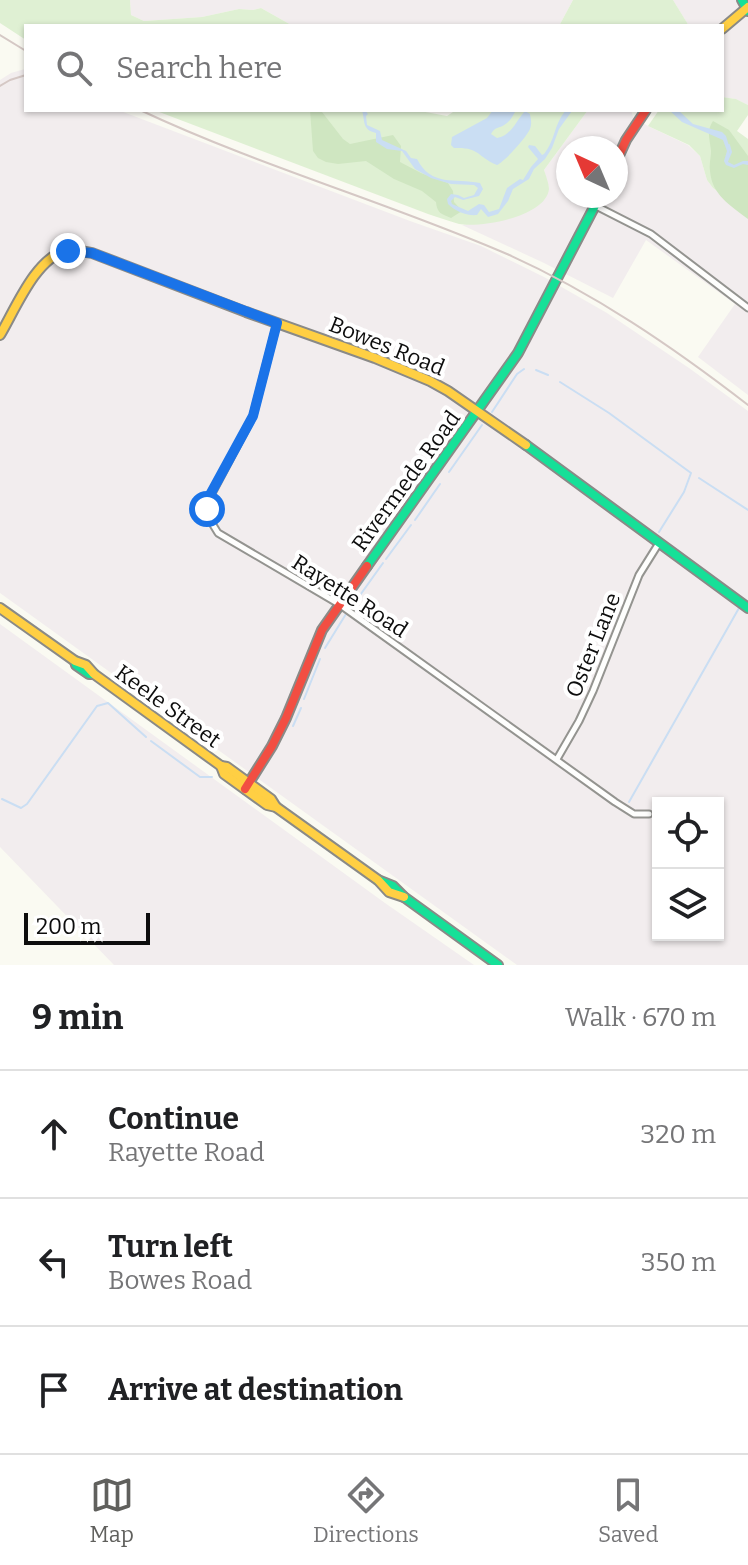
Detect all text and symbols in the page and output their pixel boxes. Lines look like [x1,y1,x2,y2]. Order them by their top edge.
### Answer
search box [24,24,724,112]
icon: search [52,46,96,90]
text: Search here [116,50,283,86]
north arrow [556,136,628,208]
route end [50,233,86,269]
street label: Bowes Road [325,311,449,381]
street label: Rivermede Road [346,405,466,557]
route start [189,491,225,527]
street label: Rayette Road [287,549,413,643]
street label: Oster Lane [560,589,626,701]
street label: Keele Street [110,659,226,753]
map controls [652,797,724,941]
button: locate [652,797,724,869]
button: layers [652,869,724,941]
scale bar [24,909,150,945]
text: 200 m [36,913,102,940]
text: 9 min [32,997,123,1038]
text: Walk · 670 m [565,1002,716,1033]
text: Continue [108,1101,239,1137]
icon: ahead [32,1112,76,1156]
text: 320 m [640,1119,716,1150]
text: Rayette Road [108,1137,265,1168]
text: Turn left [108,1229,233,1265]
icon: left [32,1240,76,1284]
text: 350 m [641,1247,716,1278]
text: Bowes Road [108,1265,252,1296]
icon: arrive [32,1368,76,1412]
text: Arrive at destination [108,1372,403,1408]
tab: Map [90,1473,134,1548]
tab: Directions [313,1473,419,1548]
tab: Saved [598,1473,658,1548]

